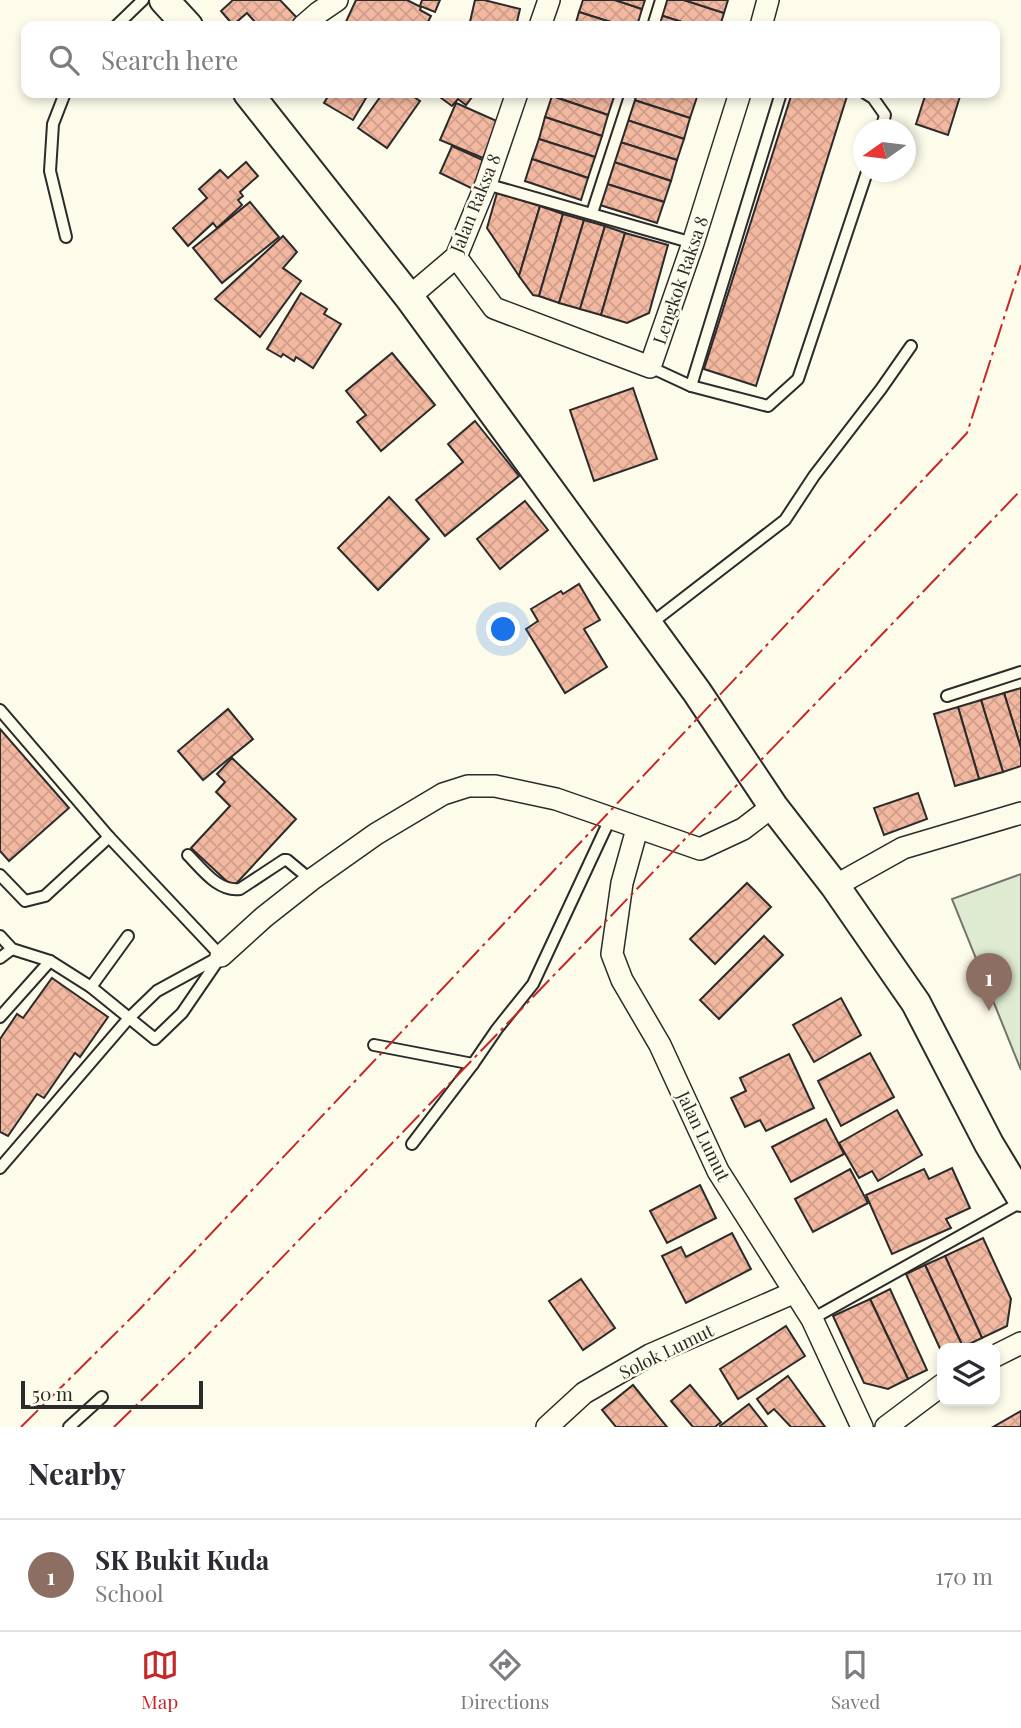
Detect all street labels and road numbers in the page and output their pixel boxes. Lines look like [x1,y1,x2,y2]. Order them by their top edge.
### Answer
street label: Jalan Raksa 8 [444,150,506,257]
street label: Lengkok Raksa 8 [647,213,713,347]
street label: Jalan Lumut [671,1086,736,1186]
street label: Solok Lumut [615,1318,718,1384]

